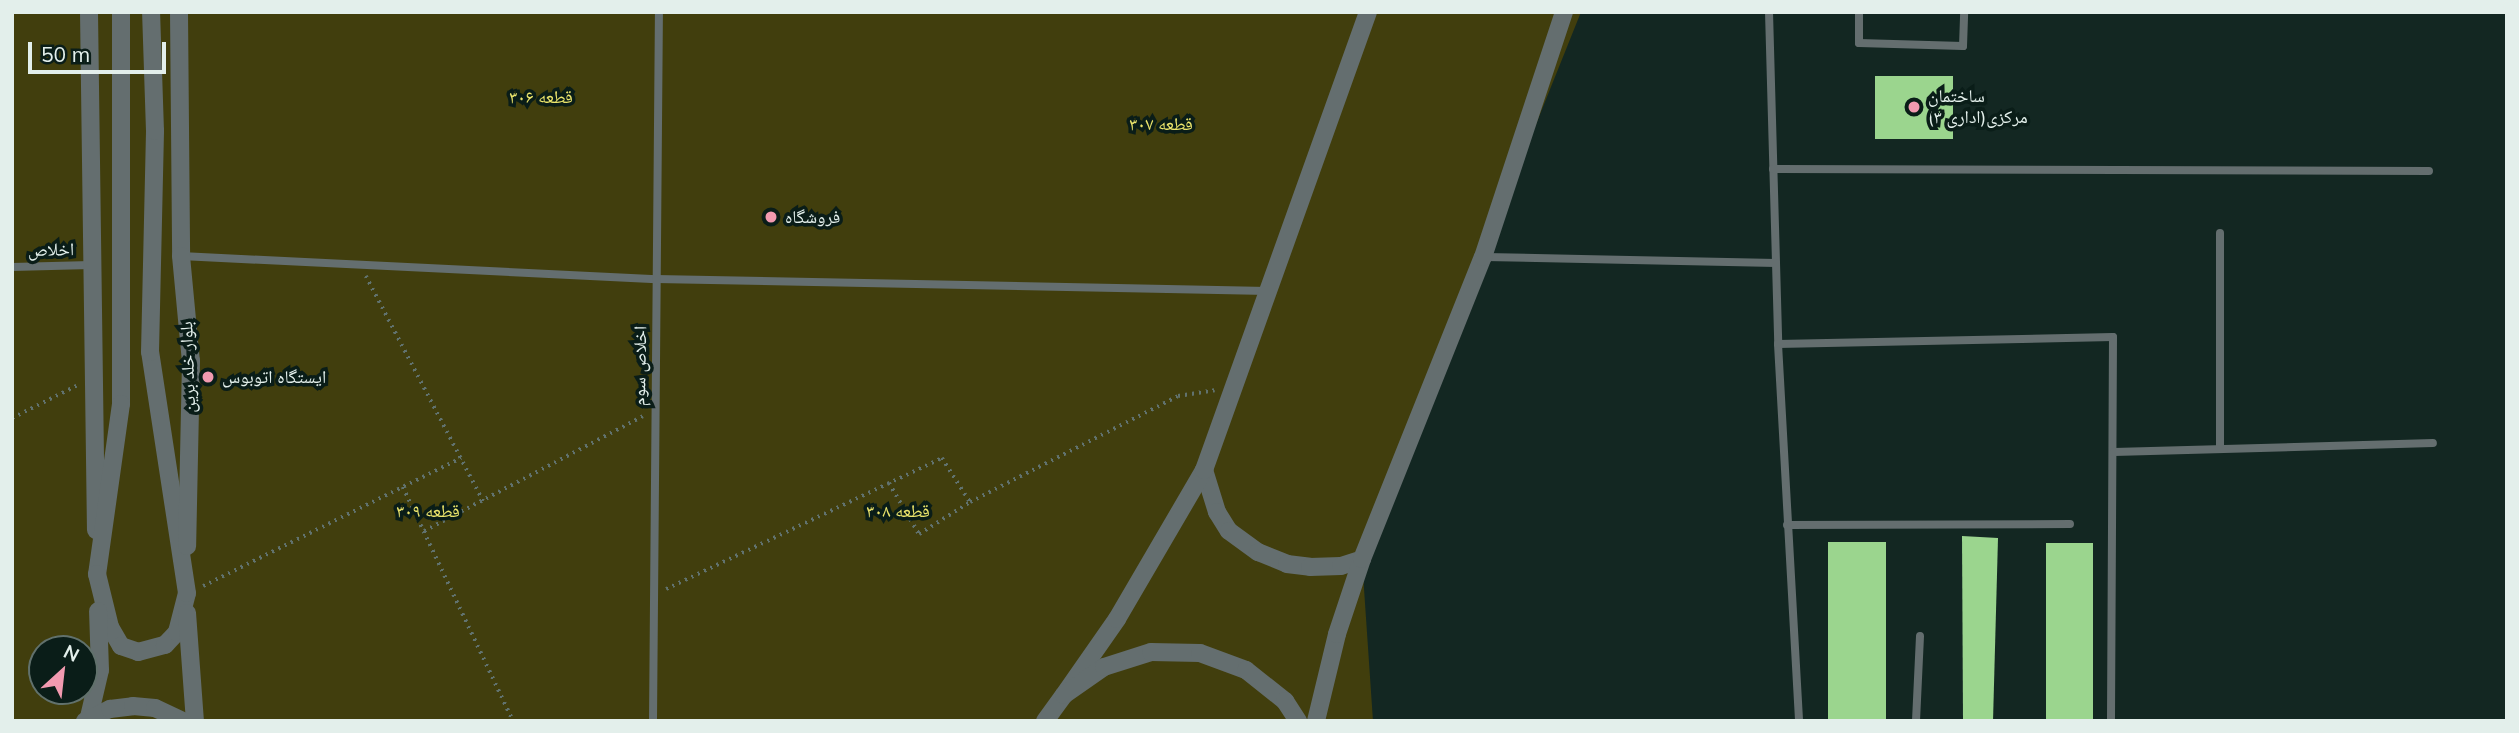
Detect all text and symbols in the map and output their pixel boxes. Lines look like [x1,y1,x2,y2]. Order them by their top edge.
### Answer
scale bar [32,28,170,72]
text: 50 m [41,41,90,67]
park label: قطعه ۳۰۶ [509,86,573,108]
place label: ساختمان مرکزی(اداری ۳) [1928,86,2028,128]
marker: ساختمان مرکزی(اداری ۳) [1906,99,1922,115]
park label: قطعه ۳۰۷ [1129,113,1193,135]
place label: فروشگاه [785,206,840,228]
marker: فروشگاه [763,209,779,225]
street label: اخلاص [28,239,74,261]
street label: بلوار خلد برین [176,321,200,413]
street label: اخلاص سوم [629,326,651,406]
place label: ایستگاه اتوبوس [222,366,326,388]
marker: ایستگاه اتوبوس [200,369,216,385]
park label: قطعه ۳۰۹ [396,500,460,522]
park label: قطعه ۳۰۸ [866,500,930,522]
north arrow [28,635,98,705]
text: N [60,639,83,667]

